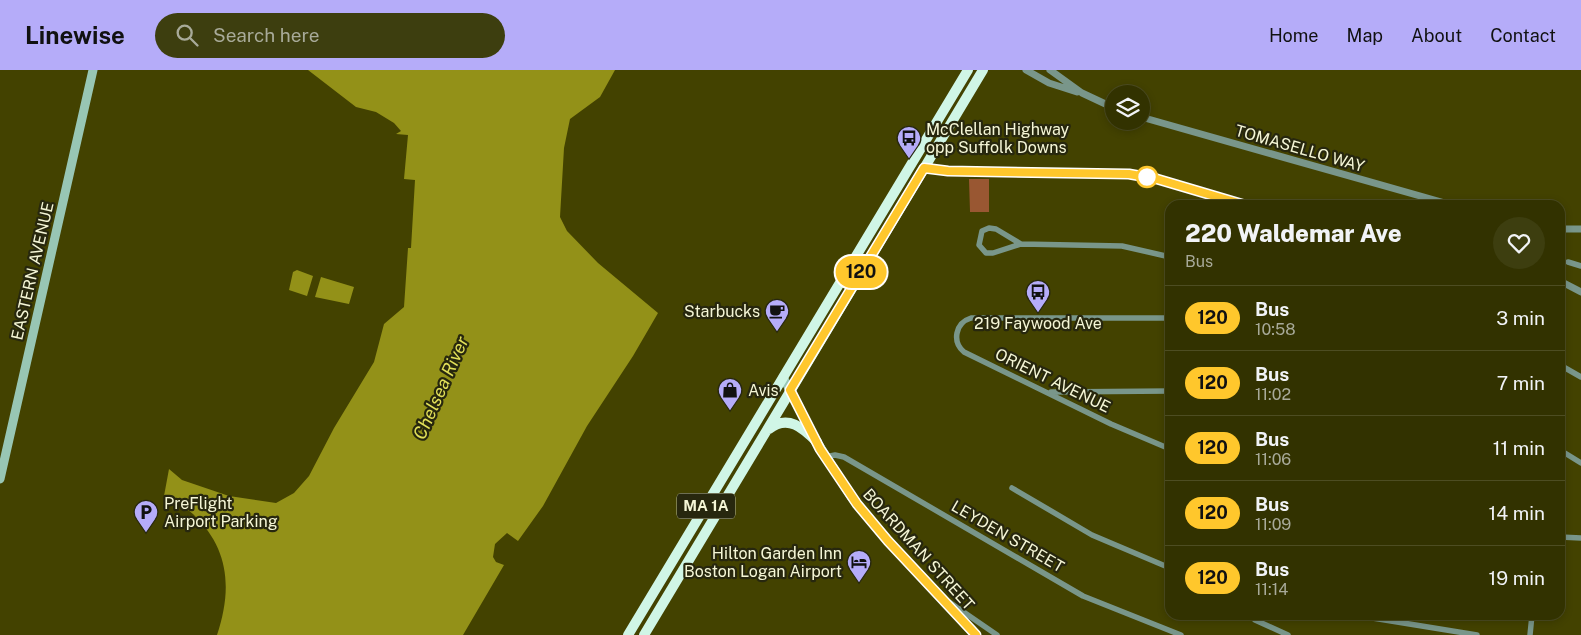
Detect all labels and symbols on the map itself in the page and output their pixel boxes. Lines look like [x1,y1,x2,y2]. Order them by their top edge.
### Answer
place label: McClellan Highway opp Suffolk Downs [926,120,1070,157]
street label: TOMASELLO WAY [1233,121,1367,176]
bus stop icon: McClellan Highway opp Suffolk Downs [896,125,922,159]
unlabelled marker [1136,166,1158,188]
street label: EASTERN AVENUE [7,200,58,342]
line badge: 120 [832,256,890,288]
bus stop icon: 219 Faywood Ave [1025,279,1051,313]
cafe icon: Starbucks [764,298,790,332]
place label: Starbucks [684,302,760,321]
place label: 219 Faywood Ave [974,314,1102,333]
water label: Chelsea River [408,333,473,443]
street label: ORIENT AVENUE [992,344,1114,417]
shop icon: Avis [717,377,743,411]
place label: Avis [748,381,779,400]
street label: BOARDMAN STREET [859,485,979,614]
place label: PreFlight Airport Parking [164,494,278,531]
road number: MA 1A [677,494,735,518]
street label: LEYDEN STREET [948,497,1068,577]
parking icon: PreFlight Airport Parking [133,499,159,533]
place label: Hilton Garden Inn Boston Logan Airport [684,544,842,581]
hotel icon: Hilton Garden Inn Boston Logan Airport [846,549,872,583]

